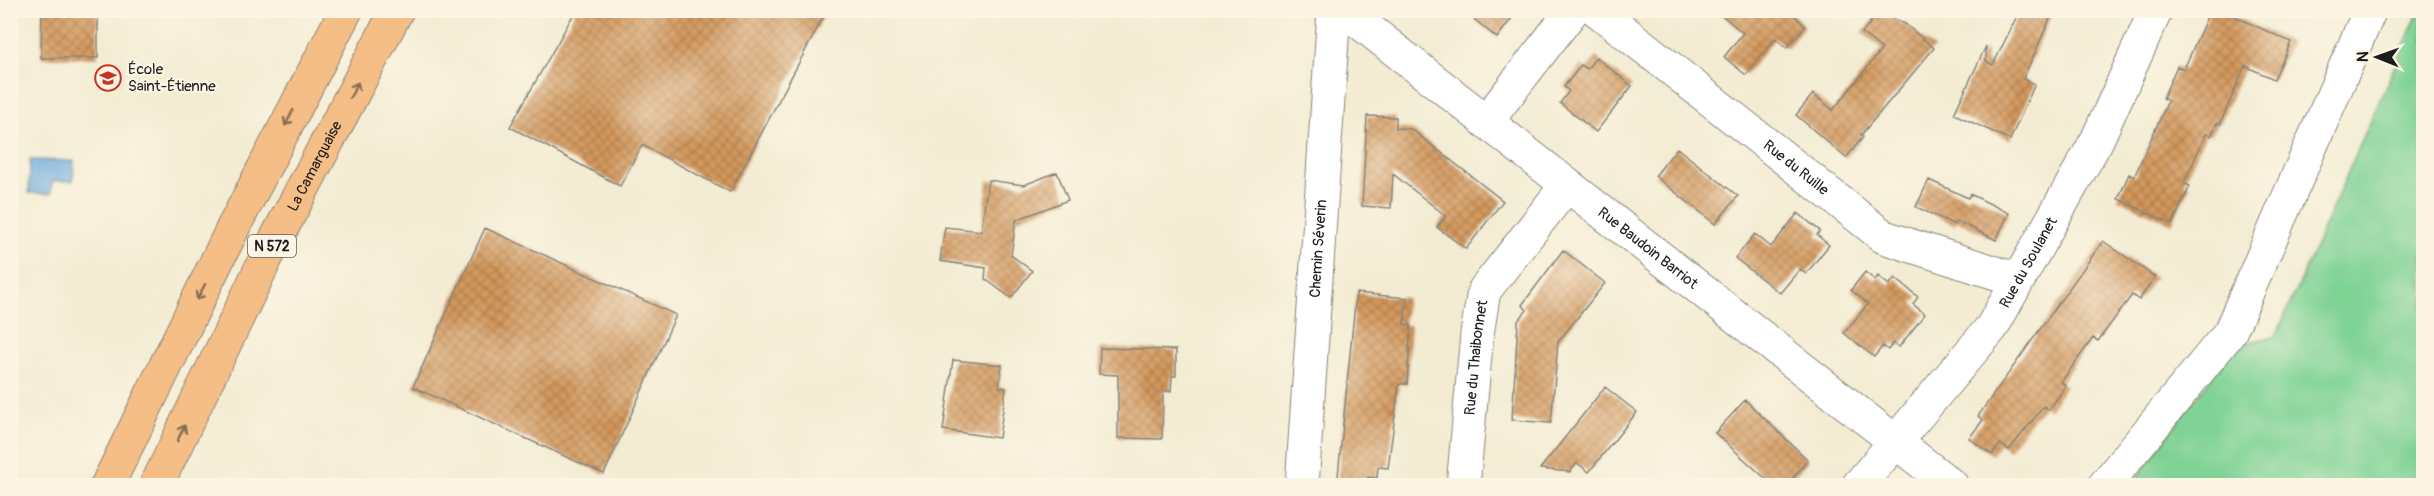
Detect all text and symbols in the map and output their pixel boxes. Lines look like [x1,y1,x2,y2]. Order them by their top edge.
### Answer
north arrow [2347,27,2407,87]
text: N [2353,51,2373,62]
place label: École Saint-Étienne [128,60,216,96]
school or university icon: École Saint-Étienne [93,63,123,93]
one-way arrow [349,81,360,99]
one-way arrow [283,109,295,127]
street label: La Camarguaise [283,117,347,215]
street label: Rue du Ruille [1759,136,1833,200]
street label: Chemin Séverin [1306,199,1331,298]
street label: Rue Baudoin Barriot [1594,203,1702,294]
street label: Rue du Soulanet [1996,213,2062,312]
road number: N 572 [248,235,296,257]
one-way arrow [194,282,206,300]
street label: Rue du Thaibonnet [1461,298,1493,416]
one-way arrow [176,424,188,442]

